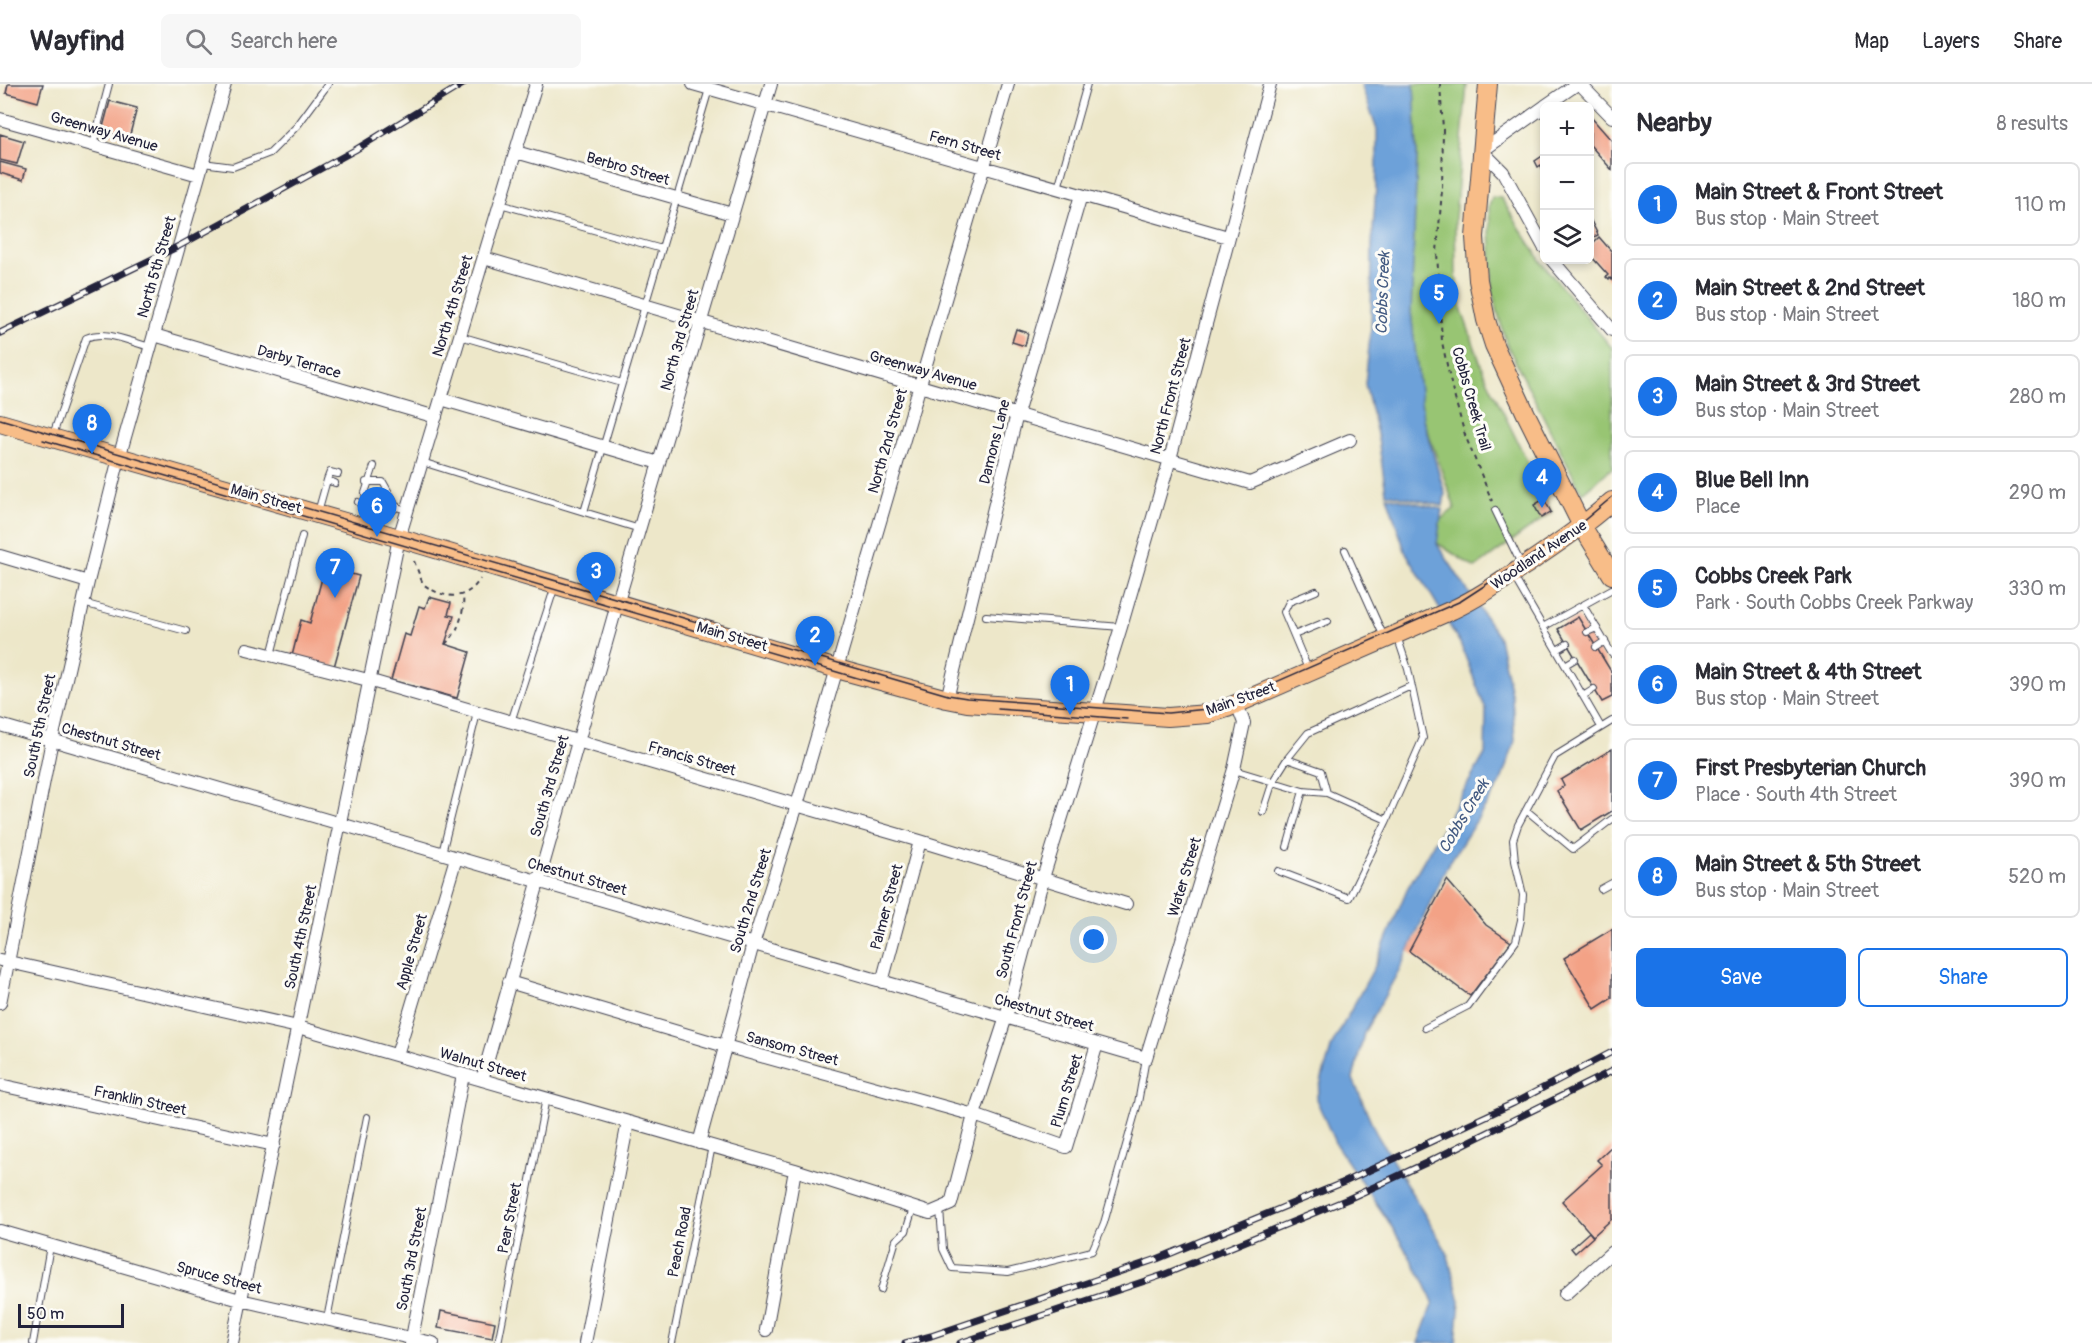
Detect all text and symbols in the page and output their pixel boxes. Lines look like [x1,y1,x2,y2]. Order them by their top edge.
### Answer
search box [161,14,581,68]
text: Wayfind [30,24,125,59]
icon: search [182,25,215,58]
text: Search here [230,27,337,55]
text: Map [1854,28,1889,55]
text: Layers [1922,28,1980,55]
text: Share [2013,28,2062,55]
map controls [1540,102,1594,264]
button: + [1540,102,1594,156]
text: Nearby [1636,107,1712,139]
street label: Greenway Avenue [48,108,160,157]
text: 8 results [1997,111,2068,136]
street label: Fern Street [927,127,1004,166]
street label: Berbro Street [584,148,673,190]
button: − [1540,156,1594,210]
text: Main Street & Front Street [1695,178,1943,206]
text: 1 [1654,192,1661,217]
text: 110 m [2015,192,2066,217]
text: Bus stop · Main Street [1695,206,1879,231]
button: layers [1540,210,1594,264]
street label: North 5th Street [133,213,181,320]
water label: Cobbs Creek [1372,250,1394,335]
street label: North 4th Street [428,252,478,359]
pin: 5 [1420,274,1458,324]
text: Main Street & 2nd Street [1695,274,1925,302]
street label: North 3rd Street [656,286,704,393]
text: 2 [1652,288,1663,313]
text: 180 m [2012,288,2066,313]
text: Bus stop · Main Street [1695,302,1879,327]
street label: North Front Street [1146,335,1196,457]
street label: Darby Terrace [255,341,344,383]
street label: Cobbs Creek Trail [1447,345,1495,453]
street label: Greenway Avenue [867,347,979,396]
text: Main Street & 3rd Street [1695,370,1920,398]
text: 3 [1652,384,1663,409]
text: 280 m [2009,384,2066,409]
street label: North 2nd Street [864,386,912,496]
street label: Damons Lane [975,397,1015,486]
text: Bus stop · Main Street [1695,398,1879,423]
pin: 8 [72,404,112,454]
pin: 4 [1522,458,1562,508]
text: Blue Bell Inn [1695,466,1809,494]
street label: Main Street [228,480,304,518]
text: 4 [1652,480,1663,505]
text: 290 m [2009,480,2066,505]
pin: 6 [358,488,397,537]
text: Place [1695,494,1740,519]
street label: Woodland Avenue [1487,516,1591,594]
pin: 7 [316,548,354,598]
pin: 3 [576,552,616,602]
text: Cobbs Creek Park [1695,562,1852,590]
text: 5 [1652,576,1663,601]
text: 330 m [2008,576,2066,601]
text: Park · South Cobbs Creek Parkway [1695,590,1973,615]
pin: 2 [796,616,834,666]
street label: Main Street [694,618,770,656]
text: Main Street & 4th Street [1695,658,1921,686]
pin: 1 [1050,666,1090,715]
street label: South 5th Street [20,671,60,780]
text: 6 [1652,672,1663,697]
text: 390 m [2009,672,2066,697]
street label: Main Street [1204,677,1279,720]
text: Bus stop · Main Street [1695,686,1879,711]
street label: Chestnut Street [59,719,164,766]
street label: South 3rd Street [526,732,574,839]
street label: Francis Street [646,737,739,781]
text: First Presbyterian Church [1695,754,1926,782]
text: 7 [1652,768,1663,793]
text: 390 m [2009,768,2066,793]
water label: Cobbs Creek [1434,774,1495,857]
text: Place · South 4th Street [1695,782,1897,807]
street label: Water Street [1164,834,1206,919]
street label: South 2nd Street [726,845,776,956]
text: Main Street & 5th Street [1695,850,1921,878]
street label: Chestnut Street [525,854,630,901]
street label: South Front Street [992,858,1042,981]
street label: Palmer Street [866,861,908,952]
text: 8 [1652,864,1663,889]
text: 520 m [2008,864,2066,889]
text: Bus stop · Main Street [1695,878,1879,903]
street label: South 4th Street [281,882,322,991]
street label: Apple Street [392,911,432,992]
your location [1079,925,1108,954]
button: Save [1636,948,1846,1007]
button: Share [1858,948,2068,1007]
street label: Chestnut Street [992,990,1097,1037]
street label: Sansom Street [744,1028,841,1071]
street label: Walnut Street [437,1044,529,1087]
street label: Plum Street [1047,1051,1088,1130]
street label: Franklin Street [92,1082,189,1120]
street label: Pear Street [494,1180,526,1255]
street label: South 3rd Street [393,1205,432,1313]
street label: Peach Road [664,1205,696,1279]
street label: Spruce Street [174,1257,265,1299]
scale bar [18,1301,124,1328]
text: 50 m [27,1304,64,1324]

